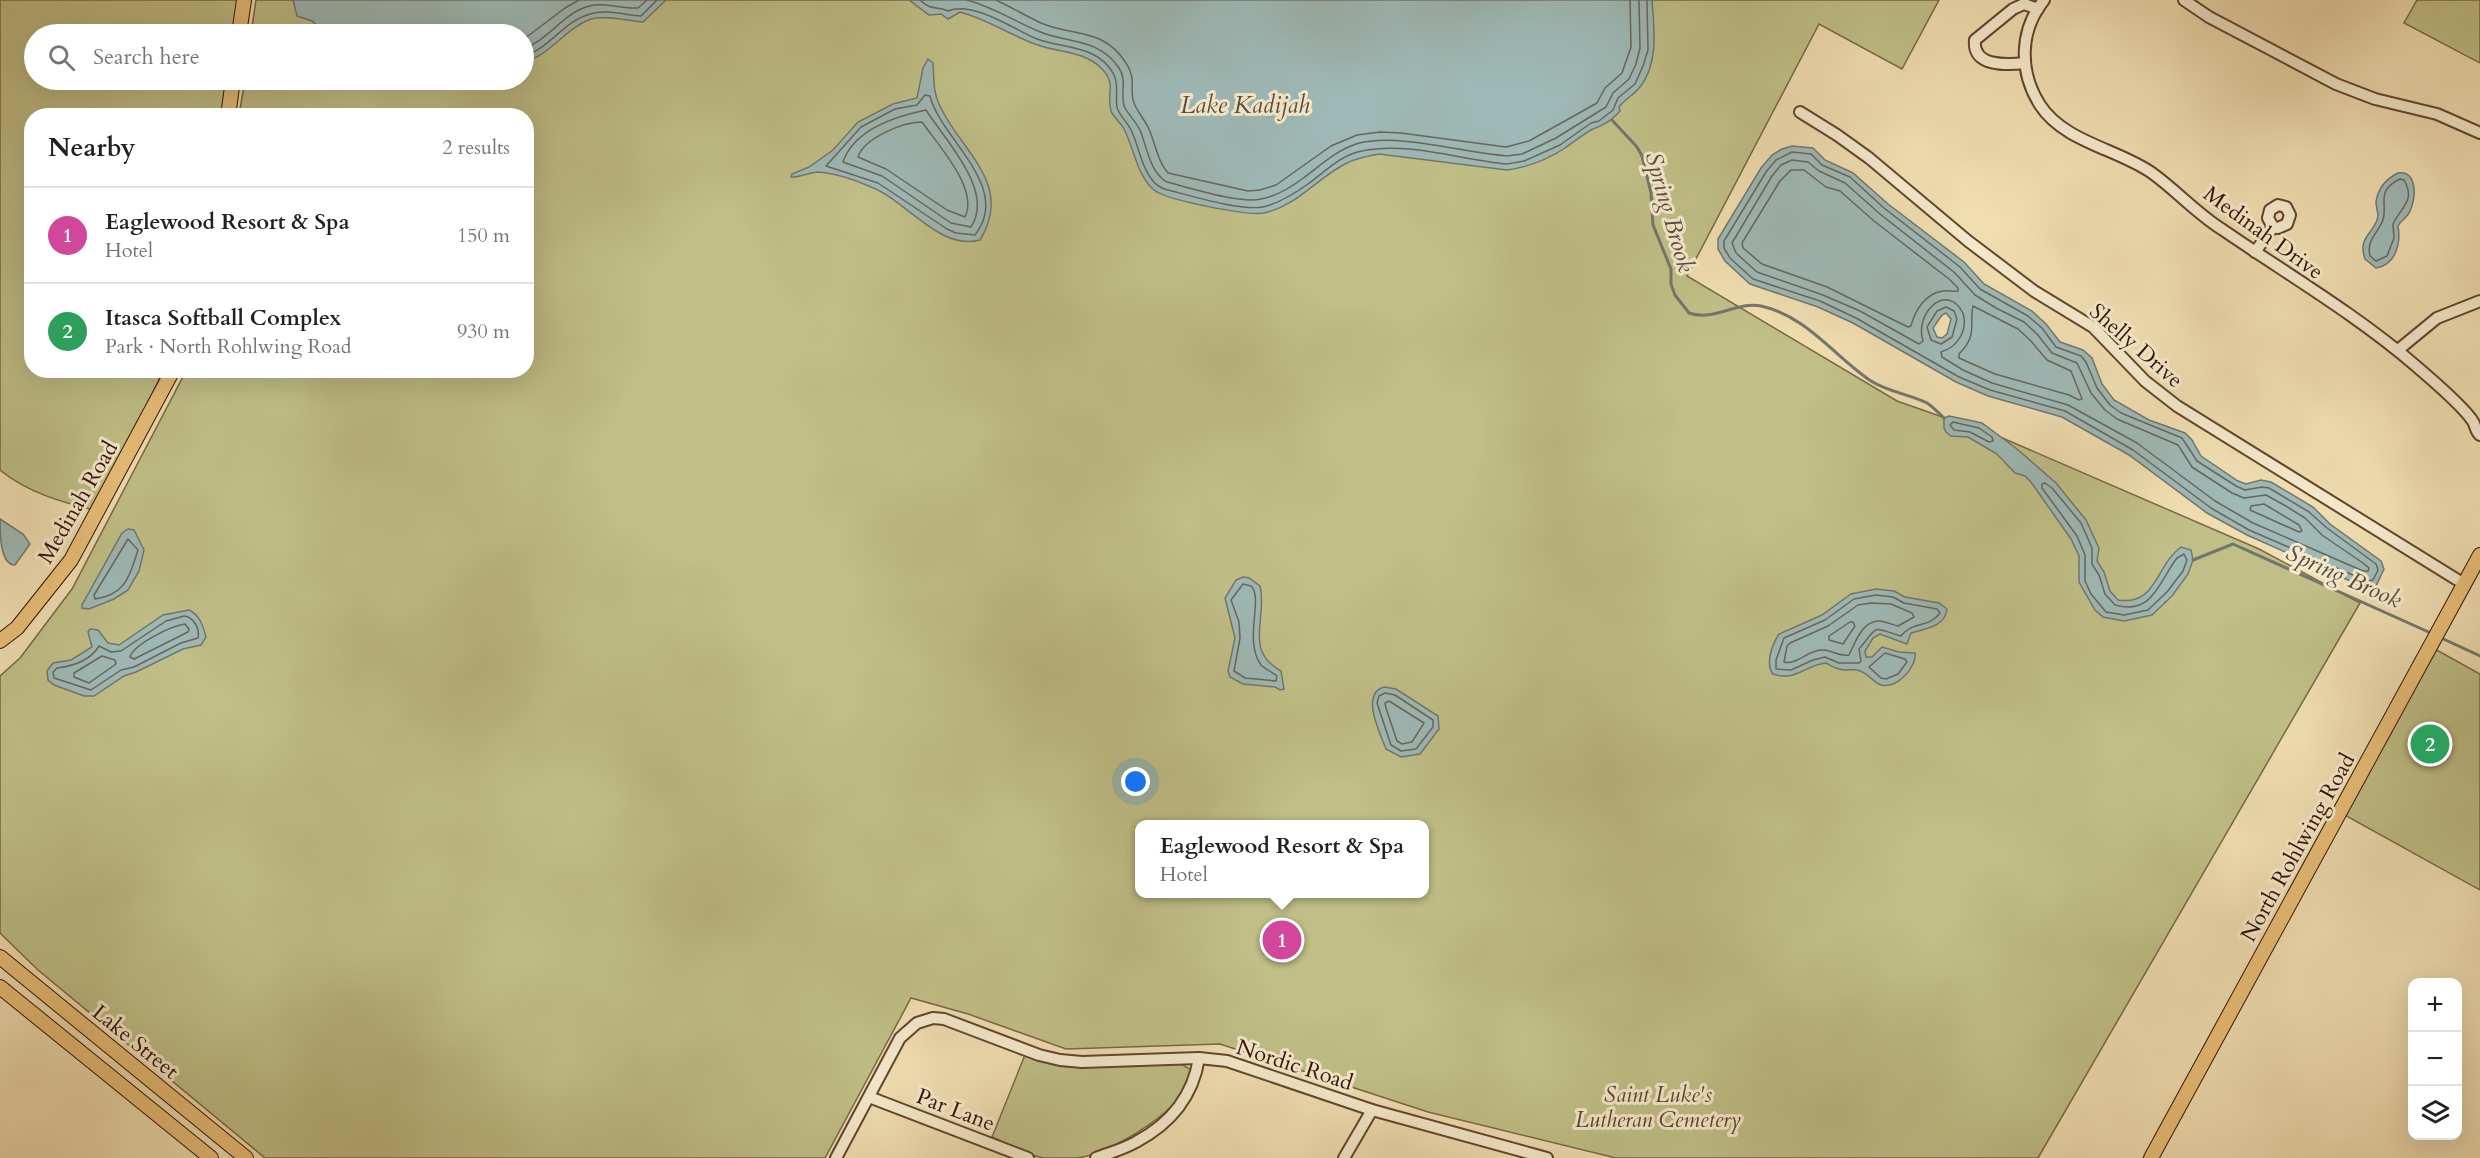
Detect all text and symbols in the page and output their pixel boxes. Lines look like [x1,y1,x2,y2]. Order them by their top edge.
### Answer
search box [24,24,534,90]
icon: search [45,41,78,74]
text: Search here [93,42,200,72]
water label: Lake Kadijah [1180,89,1310,122]
text: Nearby [48,130,136,165]
text: 2 results [442,134,510,161]
water label: Spring Brook [1637,148,1702,276]
street label: Medinah Drive [2197,179,2330,287]
text: Eaglewood Resort & Spa [105,207,350,237]
text: 1 [62,222,73,249]
text: 150 m [457,222,510,249]
text: Hotel [105,237,153,264]
street label: Shelly Drive [2083,297,2190,395]
text: Itasca Softball Complex [105,303,342,333]
text: 2 [62,318,73,345]
text: 930 m [457,318,510,345]
text: Park · North Rohlwing Road [105,333,351,360]
street label: Medinah Road [31,435,125,569]
water label: Spring Brook [2281,536,2407,617]
pin: 2 [2410,722,2450,766]
street label: North Rohlwing Road [2234,748,2362,947]
your location [1121,767,1150,796]
popup [1135,820,1429,898]
text: Eaglewood Resort & Spa [1160,831,1404,861]
text: Hotel [1160,861,1208,888]
pin: 1 [1262,918,1302,962]
map controls [2408,978,2462,1140]
button: + [2408,978,2462,1032]
street label: Lake Street [86,998,185,1086]
street label: Nordic Road [1233,1032,1357,1098]
button: − [2408,1032,2462,1086]
park label: Saint Luke's Lutheran Cemetery [1575,1080,1741,1135]
street label: Par Lane [912,1081,999,1139]
button: layers [2408,1086,2462,1140]

